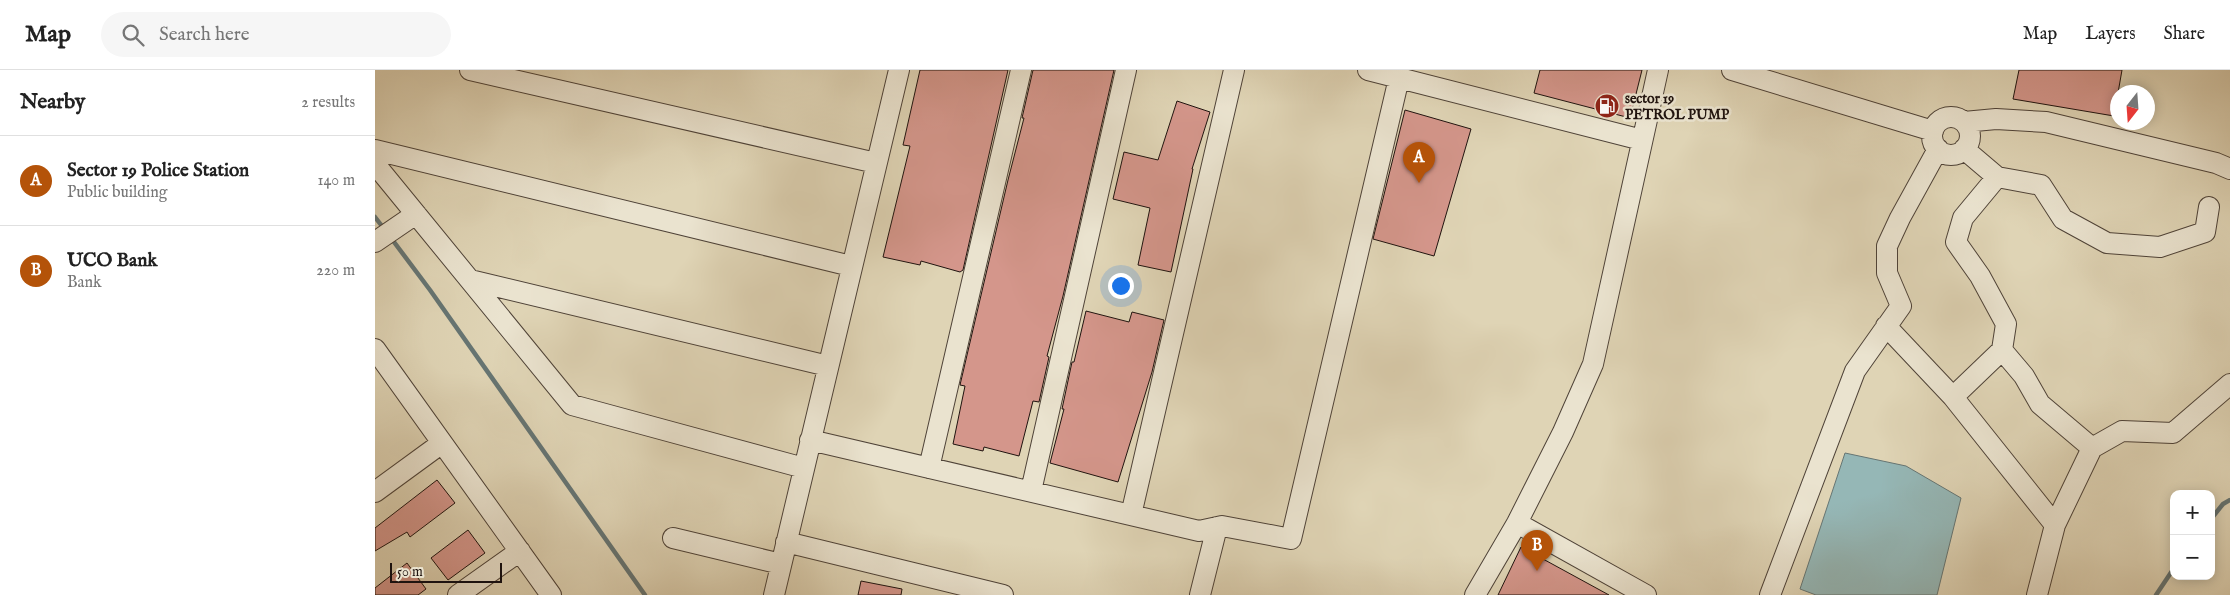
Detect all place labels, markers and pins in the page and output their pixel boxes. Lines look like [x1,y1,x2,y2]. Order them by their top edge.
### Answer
place label: sector 19 PETROL PUMP [1625,90,1730,124]
fuel station icon: sector 19 PETROL PUMP [1594,93,1620,119]
pin: A [1403,142,1435,183]
pin: B [1521,530,1553,571]

